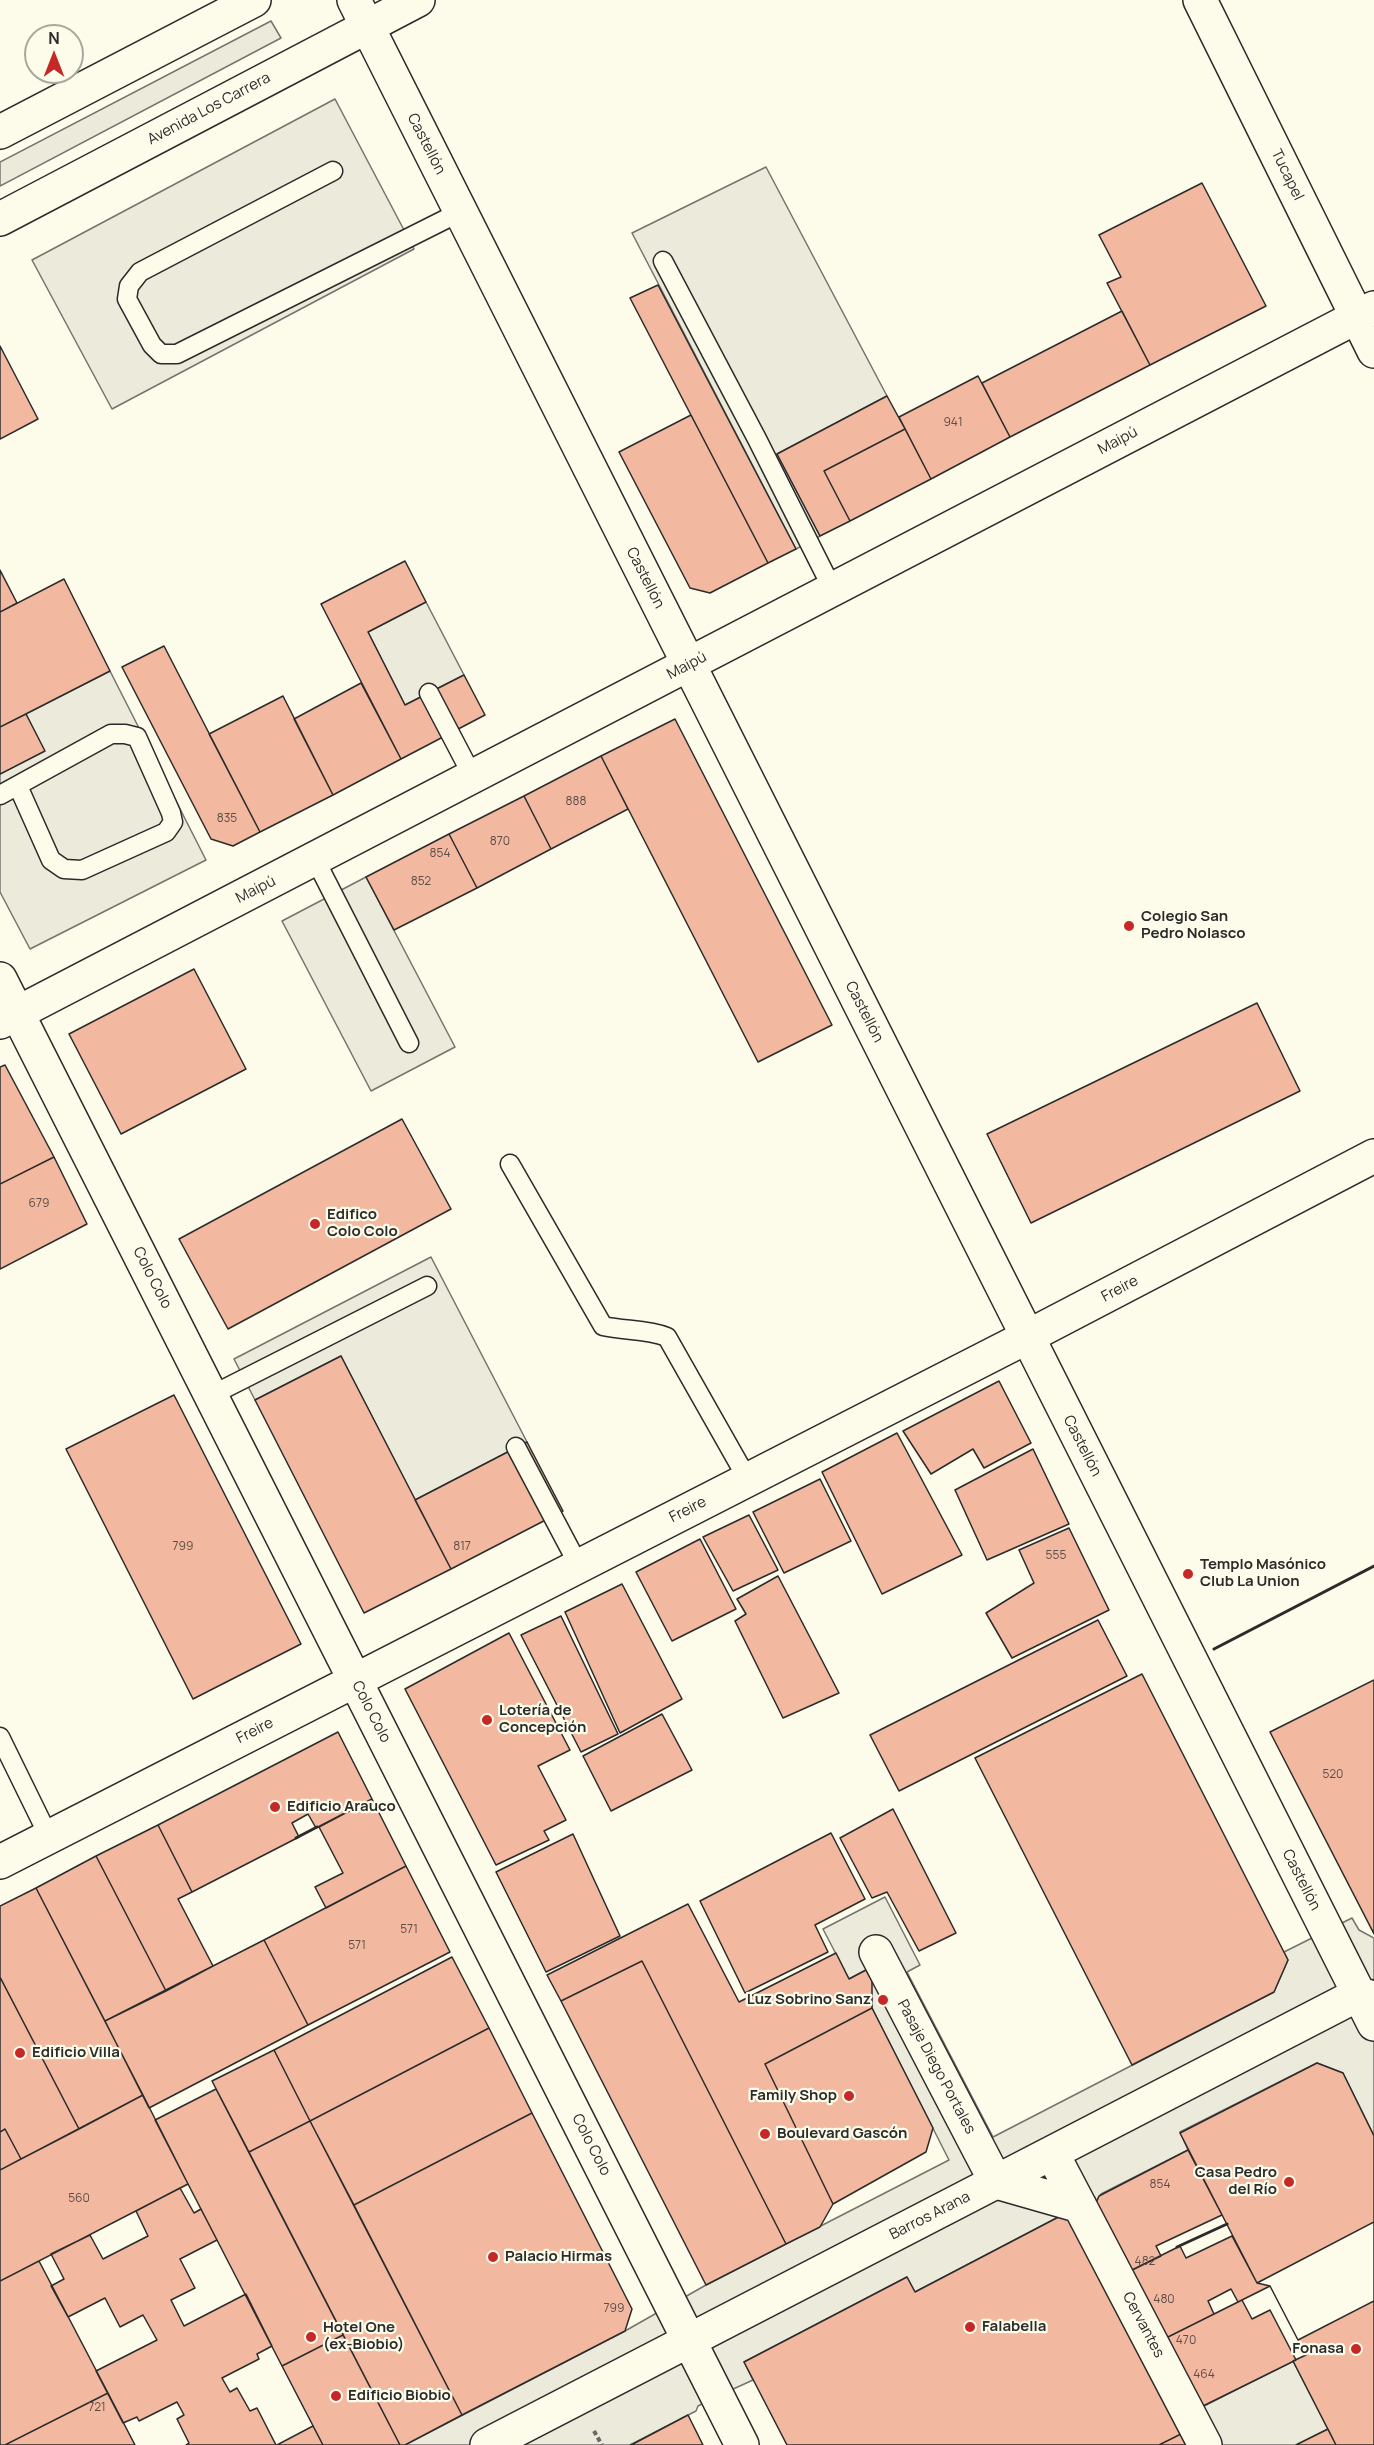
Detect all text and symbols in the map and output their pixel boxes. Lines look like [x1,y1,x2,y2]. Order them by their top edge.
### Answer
north arrow [24,24,84,84]
text: N [48,27,60,49]
street label: Avenida Los Carrera [144,69,274,149]
street label: Castellón [403,110,449,178]
street label: Tucapel [1267,146,1307,204]
house number: 941 [943,416,963,430]
street label: Maipú [1095,423,1141,459]
street label: Castellón [622,544,668,612]
street label: Maipú [664,648,710,684]
house number: 888 [566,795,586,809]
house number: 835 [217,812,237,826]
house number: 870 [490,835,510,849]
house number: 854 [430,847,450,861]
street label: Maipú [233,872,279,908]
house number: 852 [411,875,431,889]
place label: Colegio San Pedro Nolasco [1141,908,1246,943]
marker: Colegio San Pedro Nolasco [1122,919,1136,933]
street label: Castellón [841,978,887,1046]
house number: 679 [29,1197,49,1211]
place label: Edifico Colo Colo [327,1206,398,1241]
marker: Edifico Colo Colo [308,1217,322,1231]
street label: Colo Colo [129,1244,175,1312]
street label: Freire [1099,1272,1141,1306]
street label: Castellón [1059,1412,1105,1480]
street label: Freire [666,1493,710,1527]
house number: 799 [173,1540,193,1554]
house number: 817 [453,1540,471,1554]
house number: 555 [1046,1549,1066,1563]
place label: Templo Masónico Club La Union [1200,1556,1326,1591]
marker: Templo Masónico Club La Union [1181,1567,1195,1581]
street label: Colo Colo [348,1678,394,1746]
place label: Lotería de Concepción [499,1702,586,1737]
marker: Lotería de Concepción [480,1713,494,1727]
street label: Freire [233,1714,277,1748]
house number: 520 [1323,1768,1343,1782]
place label: Edificio Arauco [287,1798,396,1816]
marker: Edificio Arauco [268,1800,282,1814]
street label: Castellón [1278,1846,1324,1914]
house number: 571 [400,1923,418,1937]
house number: 571 [348,1939,366,1953]
place label: Luz Sobrino Sanz [747,1991,871,2009]
marker: Luz Sobrino Sanz [876,1993,890,2007]
street label: Pasaje Diego Portales [893,1997,979,2137]
place label: Edificio Villa [32,2044,120,2062]
marker: Edificio Villa [13,2046,27,2060]
place label: Family Shop [750,2087,837,2105]
marker: Family Shop [842,2089,856,2103]
street label: Colo Colo [568,2111,614,2179]
place label: Boulevard Gascón [777,2125,907,2143]
marker: Boulevard Gascón [758,2127,772,2141]
place label: Casa Pedro del Río [1195,2164,1277,2199]
marker: Casa Pedro del Río [1282,2175,1296,2189]
house number: 854 [1150,2178,1170,2192]
street label: Barros Arana [887,2188,973,2244]
house number: 560 [68,2192,90,2206]
place label: Palacio Hirmas [505,2248,612,2266]
marker: Palacio Hirmas [486,2250,500,2264]
house number: 482 [1135,2255,1155,2269]
street label: Cervantes [1118,2289,1168,2361]
house number: 480 [1153,2293,1175,2307]
house number: 799 [604,2302,624,2316]
place label: Falabella [982,2318,1046,2336]
place label: Hotel One (ex-Biobio) [323,2319,404,2354]
marker: Falabella [963,2320,977,2334]
marker: Hotel One (ex-Biobio) [304,2330,318,2344]
house number: 470 [1176,2334,1196,2348]
place label: Fonasa [1292,2340,1344,2358]
marker: Fonasa [1349,2342,1363,2356]
house number: 464 [1193,2368,1215,2382]
place label: Edificio Biobio [348,2387,451,2405]
marker: Edificio Biobio [329,2389,343,2403]
house number: 721 [88,2401,106,2415]

